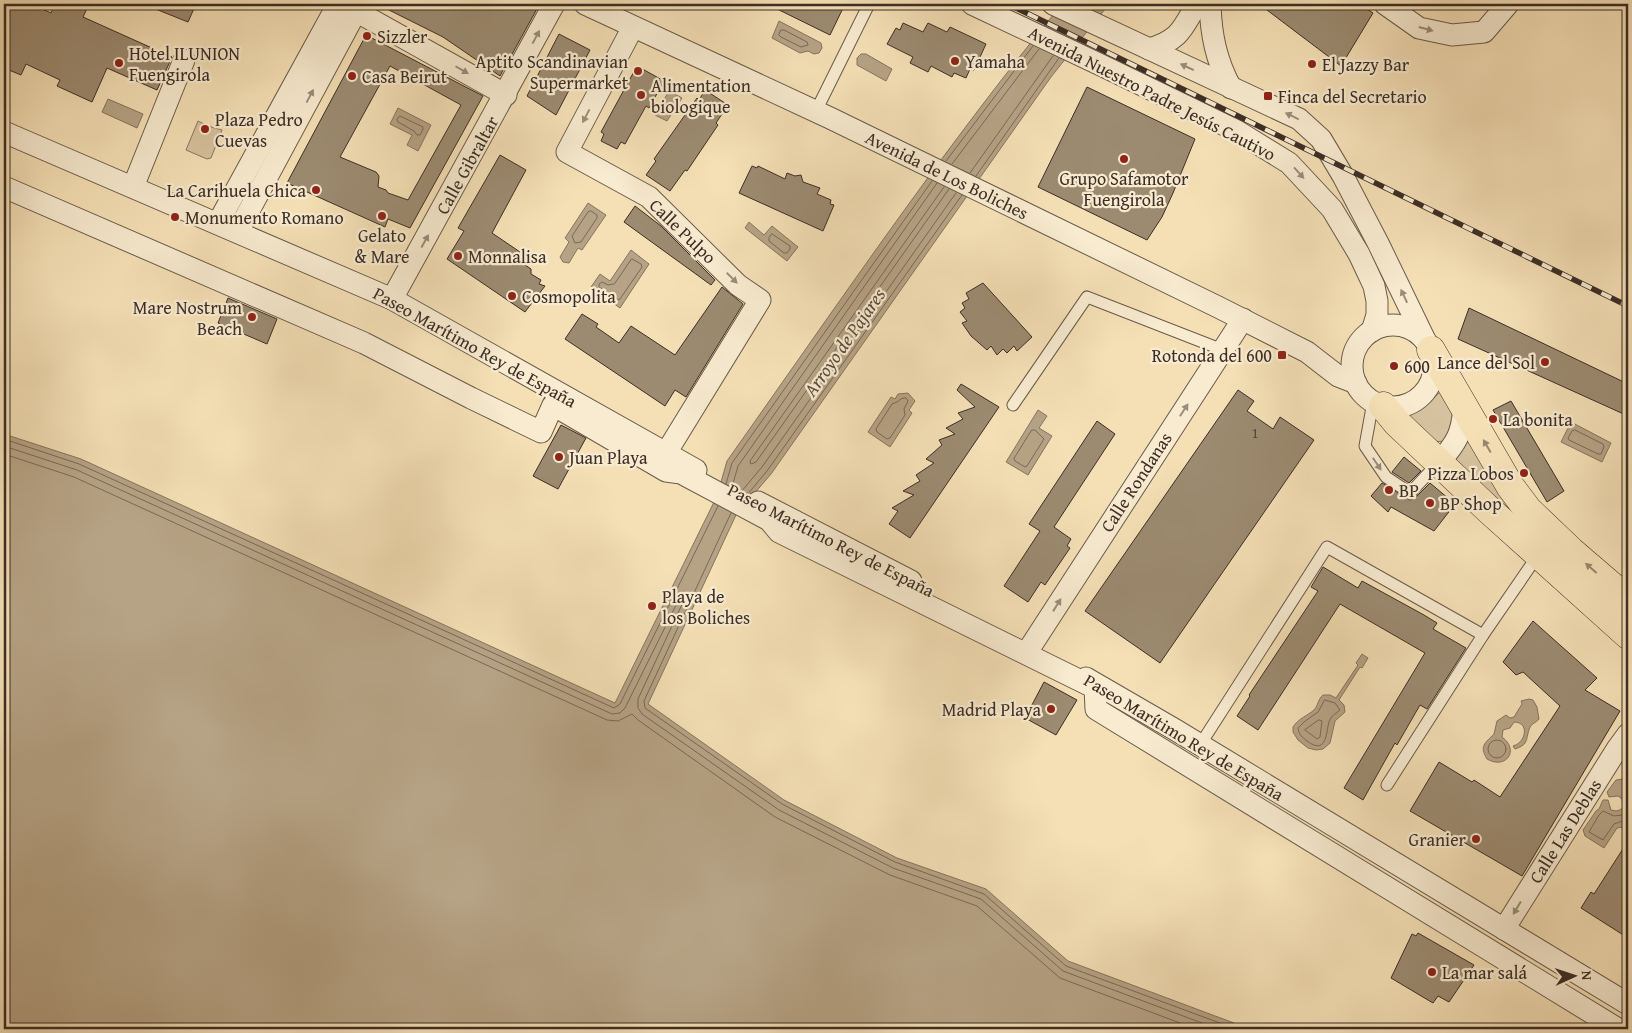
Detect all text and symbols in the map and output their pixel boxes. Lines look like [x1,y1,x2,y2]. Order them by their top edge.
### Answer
street label: Avenida Nuestro Padre Jesús Cautivo [1023,19,1281,167]
place label: Sizzler [377,23,428,50]
one-way arrow [1418,25,1433,33]
marker: Sizzler [361,30,373,42]
one-way arrow [532,30,540,44]
place label: Hotel ILUNION Fuengirola [129,40,240,88]
place label: Aptito Scandinavian Supermarket [475,48,629,96]
place label: Yamaha [965,48,1026,75]
place label: El Jazzy Bar [1322,51,1410,78]
marker: Yamaha [949,55,961,67]
marker: Hotel ILUNION Fuengirola [113,57,125,69]
marker: El Jazzy Bar [1306,58,1318,70]
place label: Casa Beirut [362,63,448,90]
one-way arrow [1180,63,1195,71]
marker: Aptito Scandinavian Supermarket [632,65,644,77]
one-way arrow [455,66,469,75]
marker: Casa Beirut [346,70,358,82]
place label: Alimentation biologique [651,72,751,120]
place label: Finca del Secretario [1278,83,1427,110]
one-way arrow [306,89,315,102]
marker: Alimentation biologique [635,89,647,101]
marker: Finca del Secretario [1262,90,1274,102]
place label: Plaza Pedro Cuevas [215,106,303,154]
one-way arrow [582,109,590,124]
street label: Calle Gibraltar [429,110,505,219]
one-way arrow [1285,112,1299,120]
marker: Plaza Pedro Cuevas [199,123,211,135]
street label: Avenida de Los Boliches [861,124,1033,226]
marker: Grupo Safamotor Fuengirola [1118,153,1130,165]
place label: Grupo Safamotor Fuengirola [1059,165,1189,213]
one-way arrow [1293,167,1304,180]
place label: La Carihuela Chica [167,177,306,204]
marker: La Carihuela Chica [310,184,322,196]
street label: Calle Pulpo [643,192,723,270]
place label: Monumento Romano [185,204,344,231]
marker: Gelato & Mare [376,210,388,222]
marker: Monumento Romano [169,211,181,223]
place label: Gelato & Mare [355,222,409,270]
one-way arrow [420,234,429,248]
place label: Monnalisa [468,243,547,270]
marker: Monnalisa [452,250,464,262]
one-way arrow [726,272,738,284]
street label: Paseo Marítimo Rey de España [368,280,582,414]
water label: Arroyo de Pajares [796,282,892,403]
place label: Cosmopolita [522,283,616,310]
one-way arrow [1399,289,1407,303]
marker: Cosmopolita [506,290,518,302]
place label: Mare Nostrum Beach [133,294,242,342]
marker: Mare Nostrum Beach [246,311,258,323]
place label: Rotonda del 600 [1152,342,1272,369]
marker: Rotonda del 600 [1276,349,1288,361]
place label: Lance del Sol [1437,349,1535,376]
place label: 600 [1404,353,1430,380]
marker: Lance del Sol [1539,356,1551,368]
marker: 600 [1388,360,1400,372]
one-way arrow [1179,403,1188,417]
place label: La bonita [1503,406,1573,433]
marker: La bonita [1487,413,1499,425]
house number: 1 [1251,422,1259,443]
street label: Calle Rondanas [1094,427,1178,537]
one-way arrow [1482,439,1491,452]
place label: Juan Playa [567,444,648,471]
marker: Juan Playa [553,451,565,463]
one-way arrow [1373,457,1382,471]
place label: Pizza Lobos [1427,460,1514,487]
marker: Pizza Lobos [1518,467,1530,479]
street label: Paseo Marítimo Rey de España [723,476,939,604]
place label: BP [1399,477,1419,504]
marker: BP [1383,484,1395,496]
place label: BP Shop [1440,490,1502,517]
marker: BP Shop [1424,497,1436,509]
one-way arrow [1586,562,1598,574]
place label: Playa de los Boliches [662,583,750,631]
one-way arrow [1053,599,1062,612]
marker: Playa de los Boliches [646,600,658,612]
street label: Paseo Marítimo Rey de España [1079,667,1289,808]
place label: Madrid Playa [942,696,1041,723]
marker: Madrid Playa [1045,703,1057,715]
street label: Calle Las Deblas [1522,774,1608,888]
place label: Granier [1409,826,1467,853]
marker: Granier [1470,833,1482,845]
one-way arrow [1513,902,1522,915]
north arrow [1550,950,1600,1000]
place label: La mar salá [1442,959,1528,986]
marker: La mar salá [1426,966,1438,978]
text: N [1577,970,1597,981]

